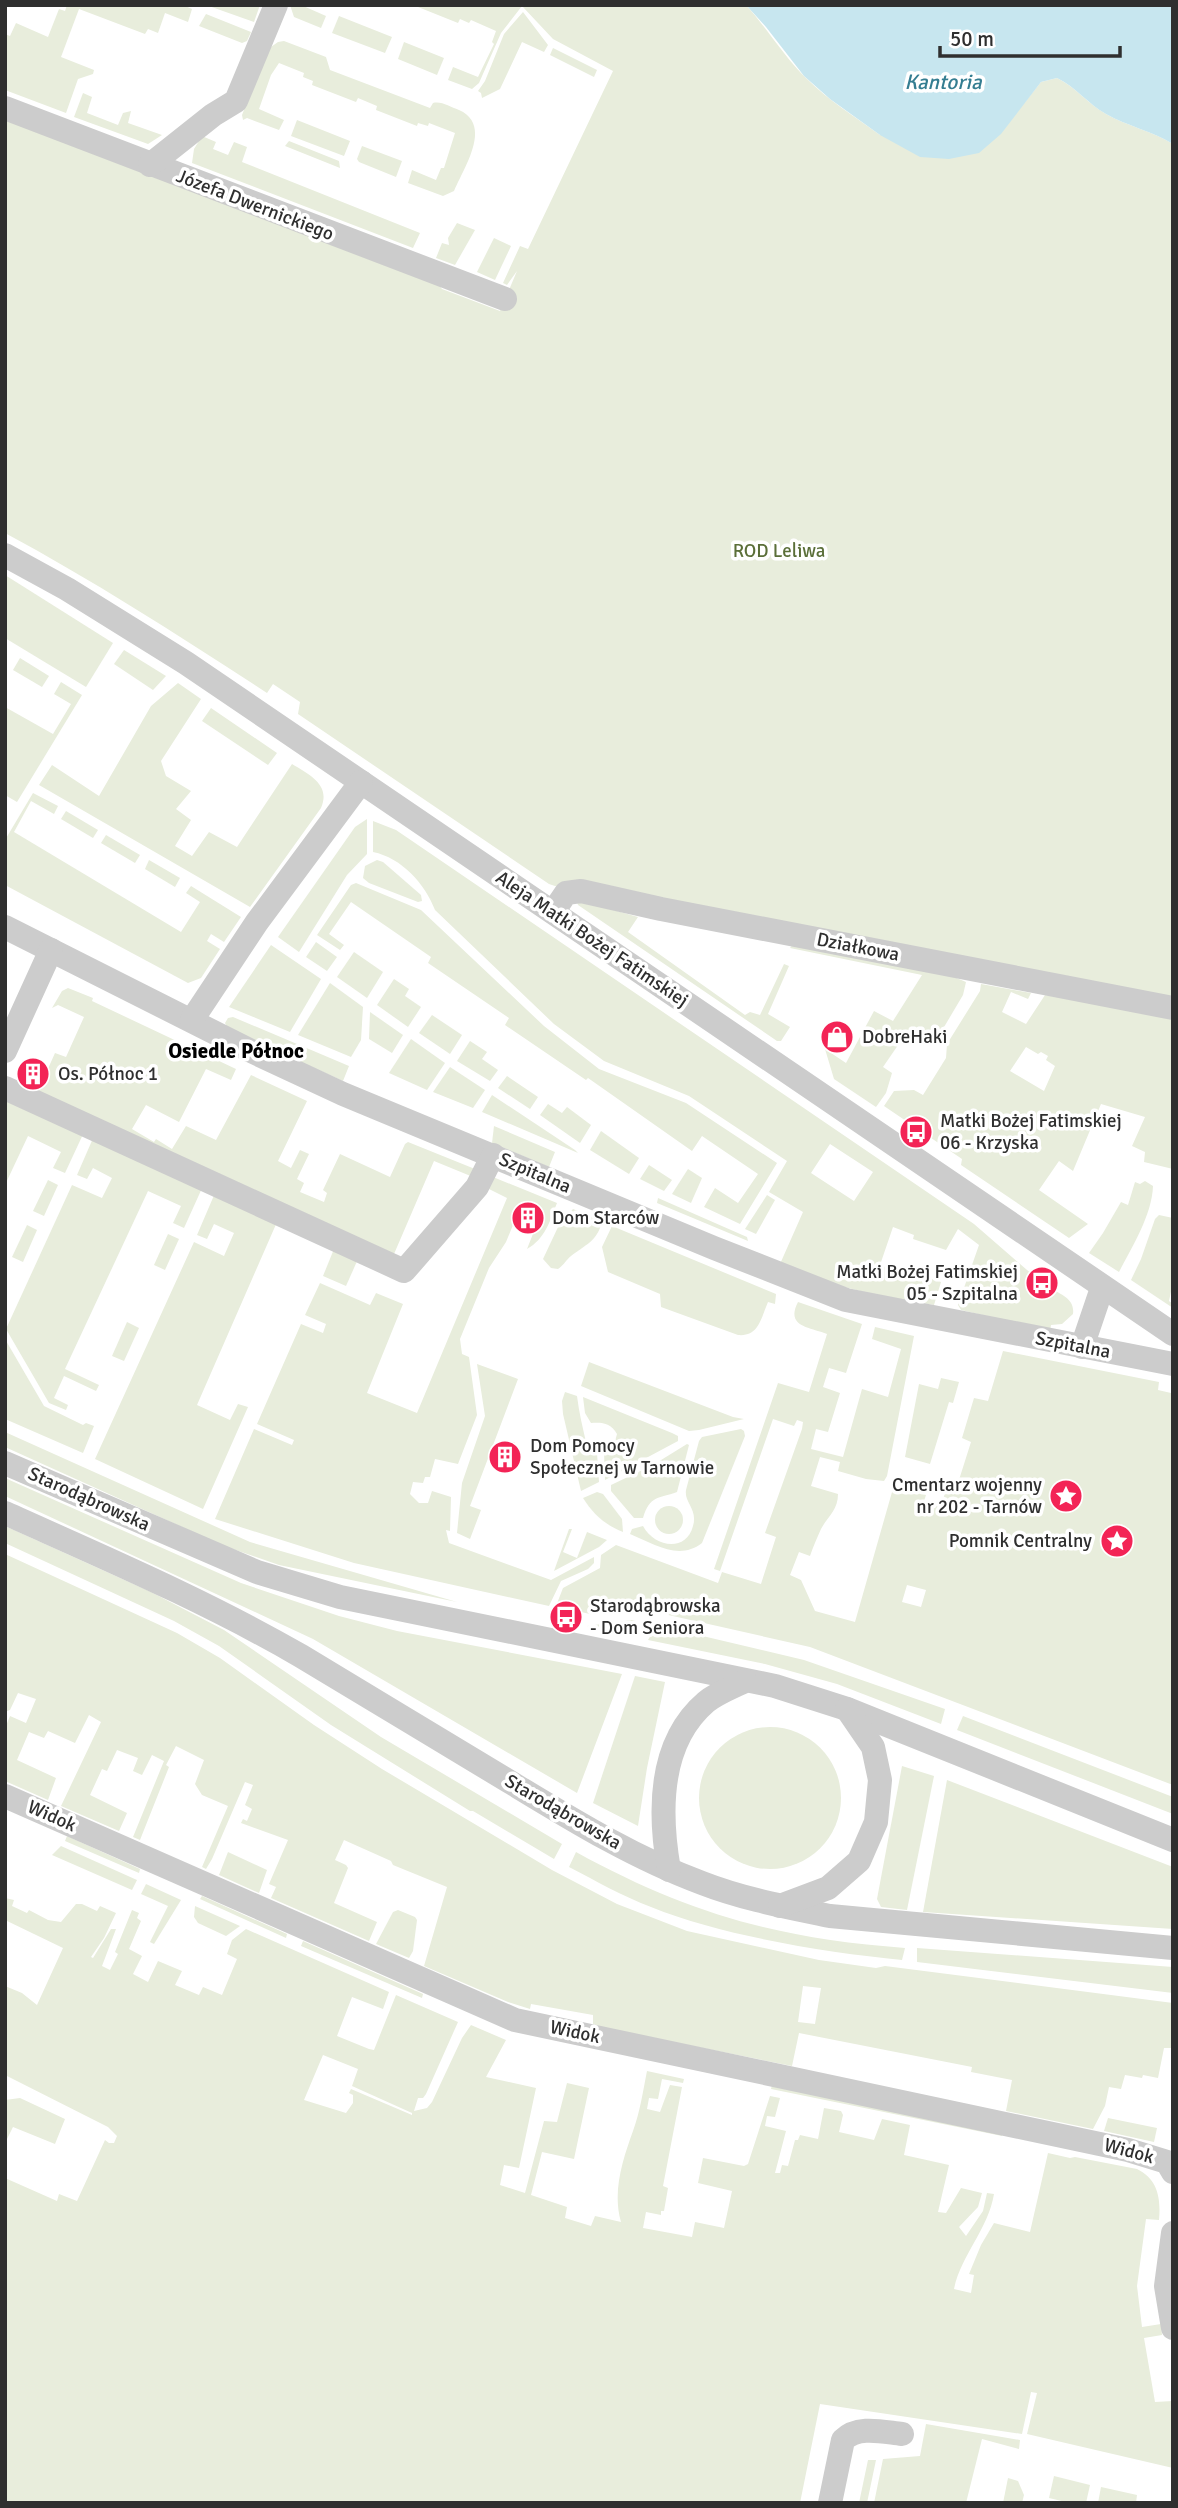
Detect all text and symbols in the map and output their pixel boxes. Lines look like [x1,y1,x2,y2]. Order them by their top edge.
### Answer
scale bar [940,14,1120,58]
text: 50 m [950,26,994,52]
water label: Kantoria [904,69,983,95]
street label: Józefa Dwernickiego [173,164,337,246]
park label: ROD Leliwa [733,539,825,563]
street label: Aleja Matki Bożej Fatimskiej [491,866,693,1012]
street label: Działkowa [815,927,901,967]
shop icon: DobreHaki [818,1018,856,1056]
place label: DobreHaki [862,1025,947,1049]
district label: Osiedle Północ [168,1038,304,1064]
building icon: Os. Północ 1 [14,1055,52,1093]
place label: Os. Północ 1 [58,1062,158,1086]
place label: Matki Bożej Fatimskiej 06 - Krzyska [940,1109,1122,1155]
bus stop icon: Matki Bożej Fatimskiej 06 - Krzyska [897,1113,935,1151]
street label: Szpitalna [495,1147,575,1199]
building icon: Dom Starców [509,1199,547,1237]
place label: Dom Starców [552,1206,660,1230]
place label: Matki Bożej Fatimskiej 05 - Szpitalna [836,1260,1018,1306]
bus stop icon: Matki Bożej Fatimskiej 05 - Szpitalna [1023,1264,1061,1302]
street label: Szpitalna [1033,1326,1113,1364]
place label: Dom Pomocy Społecznej w Tarnowie [530,1434,714,1480]
building icon: Dom Pomocy Społecznej w Tarnowie [486,1438,524,1476]
street label: Starodąbrowska [24,1461,154,1537]
place label: Cmentarz wojenny nr 202 - Tarnów [892,1473,1042,1519]
place icon: Cmentarz wojenny nr 202 - Tarnów [1047,1477,1085,1515]
place icon: Pomnik Centralny [1098,1522,1136,1560]
place label: Pomnik Centralny [949,1529,1092,1553]
place label: Starodąbrowska - Dom Seniora [590,1594,721,1640]
bus stop icon: Starodąbrowska - Dom Seniora [547,1598,585,1636]
street label: Starodąbrowska [500,1769,626,1855]
street label: Widok [24,1795,81,1837]
street label: Widok [548,2015,603,2049]
street label: Widok [1101,2133,1157,2169]

